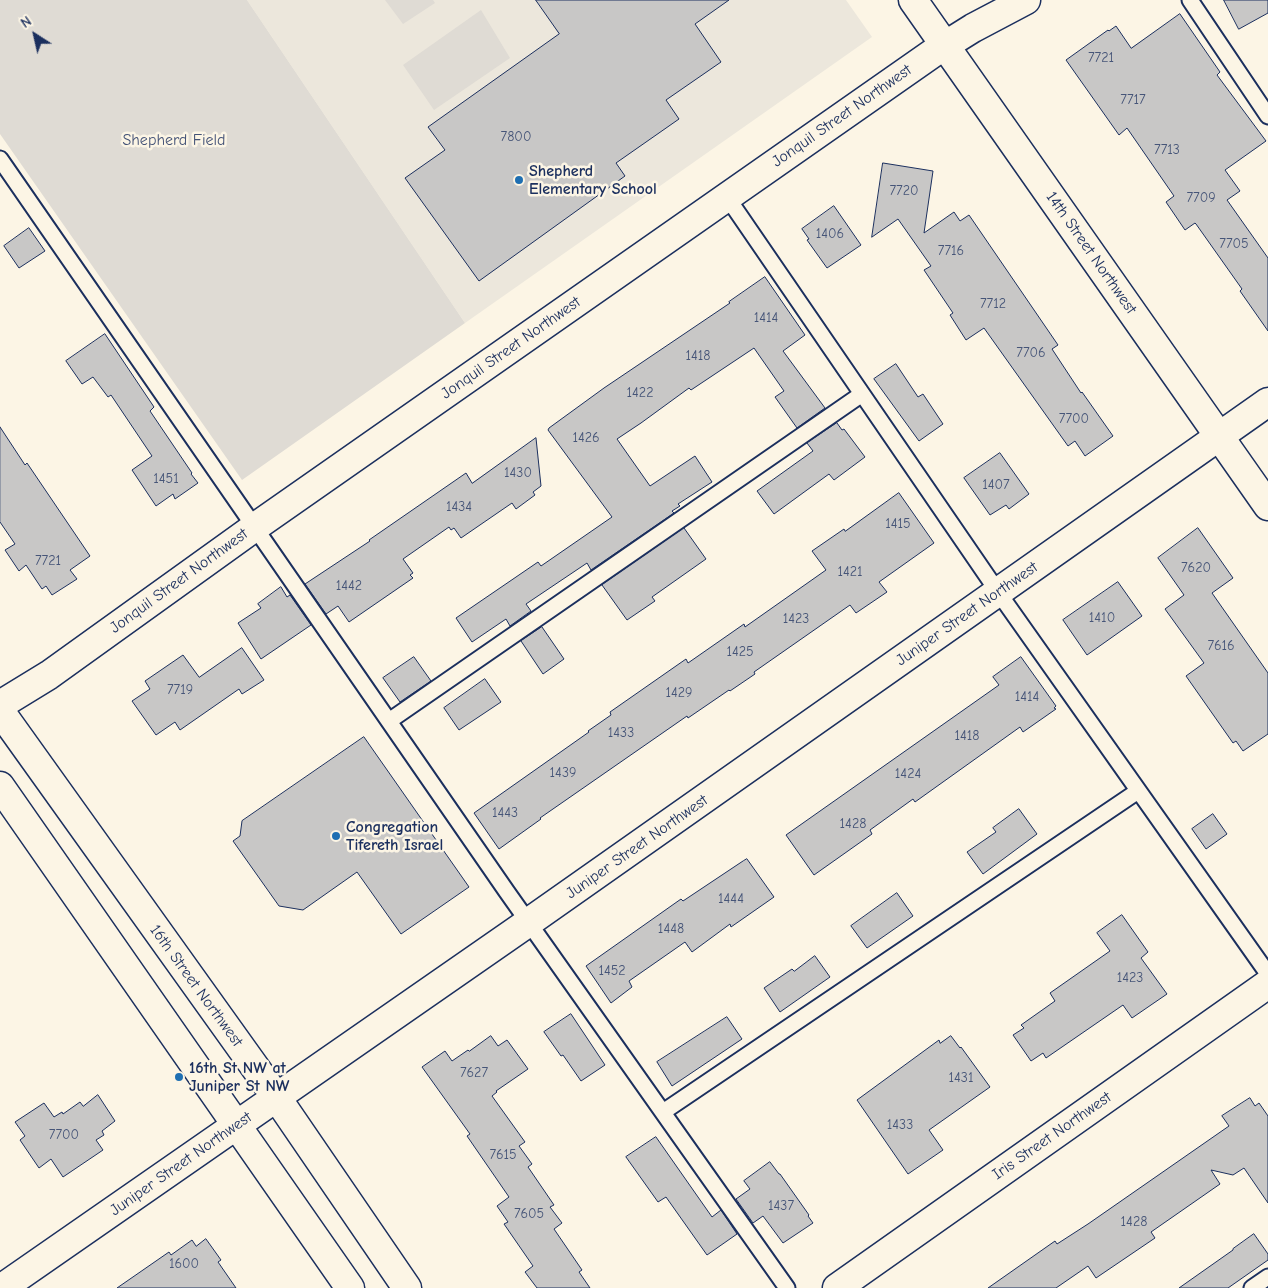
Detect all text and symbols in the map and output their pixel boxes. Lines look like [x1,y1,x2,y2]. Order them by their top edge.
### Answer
north arrow [10,10,60,60]
text: N [17,13,35,32]
house number: 7721 [1088,50,1114,66]
street label: Jonquil Street Northwest [769,61,915,171]
house number: 7717 [1120,92,1146,108]
house number: 7800 [501,129,531,145]
park label: Shepherd Field [122,130,226,150]
house number: 7713 [1154,142,1180,158]
place label: Shepherd Elementary School [529,161,657,199]
marker: Shepherd Elementary School [513,174,525,186]
house number: 7720 [889,183,919,199]
street label: 14th Street Northwest [1042,188,1140,318]
house number: 7709 [1186,190,1216,206]
house number: 1406 [816,226,844,242]
house number: 7705 [1219,236,1249,252]
house number: 7716 [938,243,964,259]
street label: Jonquil Street Northwest [438,293,584,403]
house number: 7712 [980,296,1006,312]
house number: 1414 [754,310,778,326]
house number: 7706 [1016,345,1046,361]
house number: 1418 [685,348,711,364]
house number: 1422 [627,385,653,401]
house number: 7700 [1059,411,1089,427]
house number: 1426 [572,430,600,446]
house number: 1430 [504,465,532,481]
house number: 1451 [153,471,179,487]
house number: 1407 [982,477,1010,493]
house number: 1434 [446,499,472,515]
house number: 1415 [885,516,911,532]
street label: Jonquil Street Northwest [106,524,252,638]
house number: 7721 [35,553,61,569]
street label: Juniper Street Northwest [892,558,1042,670]
house number: 7620 [1181,560,1211,576]
house number: 1421 [837,564,863,580]
house number: 1442 [336,578,362,594]
house number: 1410 [1089,610,1115,626]
house number: 1423 [783,611,809,627]
house number: 7616 [1207,638,1235,654]
house number: 1425 [726,644,754,660]
house number: 7719 [167,682,193,698]
house number: 1429 [665,685,693,701]
house number: 1414 [1015,689,1039,705]
house number: 1433 [608,725,634,741]
house number: 1418 [954,728,980,744]
house number: 1439 [550,765,576,781]
house number: 1424 [895,766,921,782]
street label: Juniper Street Northwest [562,791,712,903]
house number: 1443 [492,805,518,821]
house number: 1428 [840,816,866,832]
place label: Congregation Tifereth Israel [346,817,443,855]
marker: Congregation Tifereth Israel [330,830,342,842]
house number: 1444 [718,891,744,907]
street label: 16th Street Northwest [145,921,247,1051]
house number: 1448 [658,921,684,937]
house number: 1452 [598,963,626,979]
house number: 1423 [1117,970,1143,986]
place label: 16th St NW at Juniper St NW [189,1058,289,1096]
house number: 7627 [460,1065,488,1081]
house number: 1431 [949,1070,973,1086]
marker: 16th St NW at Juniper St NW [173,1071,185,1083]
street label: Iris Street Northwest [989,1088,1115,1184]
street label: Juniper Street Northwest [106,1108,256,1220]
house number: 1433 [887,1117,913,1133]
house number: 7700 [49,1127,79,1143]
house number: 7615 [489,1147,517,1163]
house number: 1437 [768,1198,794,1214]
house number: 7605 [514,1206,544,1222]
house number: 1428 [1121,1214,1147,1230]
house number: 1600 [169,1256,199,1272]

